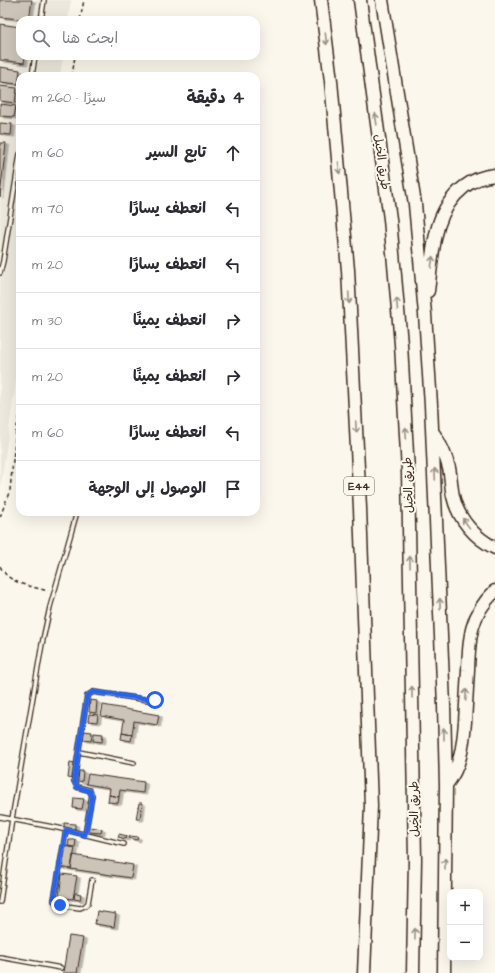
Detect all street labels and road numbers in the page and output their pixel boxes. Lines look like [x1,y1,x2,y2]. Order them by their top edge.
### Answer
street label: طريق الخيل [369,133,394,191]
street label: طريق الخيل [399,457,418,513]
road number: E44 [344,477,374,495]
street label: طريق الخيل [406,781,423,837]

